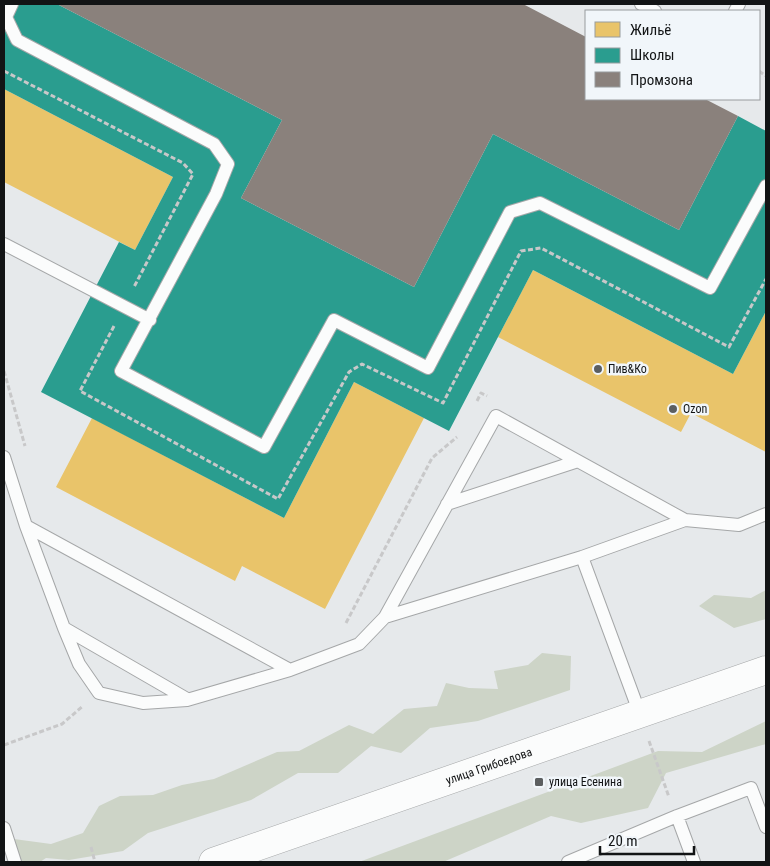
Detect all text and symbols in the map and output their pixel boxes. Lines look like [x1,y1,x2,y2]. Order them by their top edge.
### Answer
legend [585,10,760,100]
text: Жильё [630,21,671,39]
text: Школы [630,46,675,64]
text: Промзона [630,71,693,89]
place label: Пив&Ко [608,362,647,376]
marker: Пив&Ко [592,363,604,375]
place label: Ozon [683,402,707,416]
marker: Ozon [667,403,679,415]
street label: улица Грибоедова [444,745,534,788]
place label: улица Есенина [549,775,622,789]
marker: улица Есенина [533,776,545,788]
scale bar [600,824,694,856]
text: 20 m [608,832,638,850]

